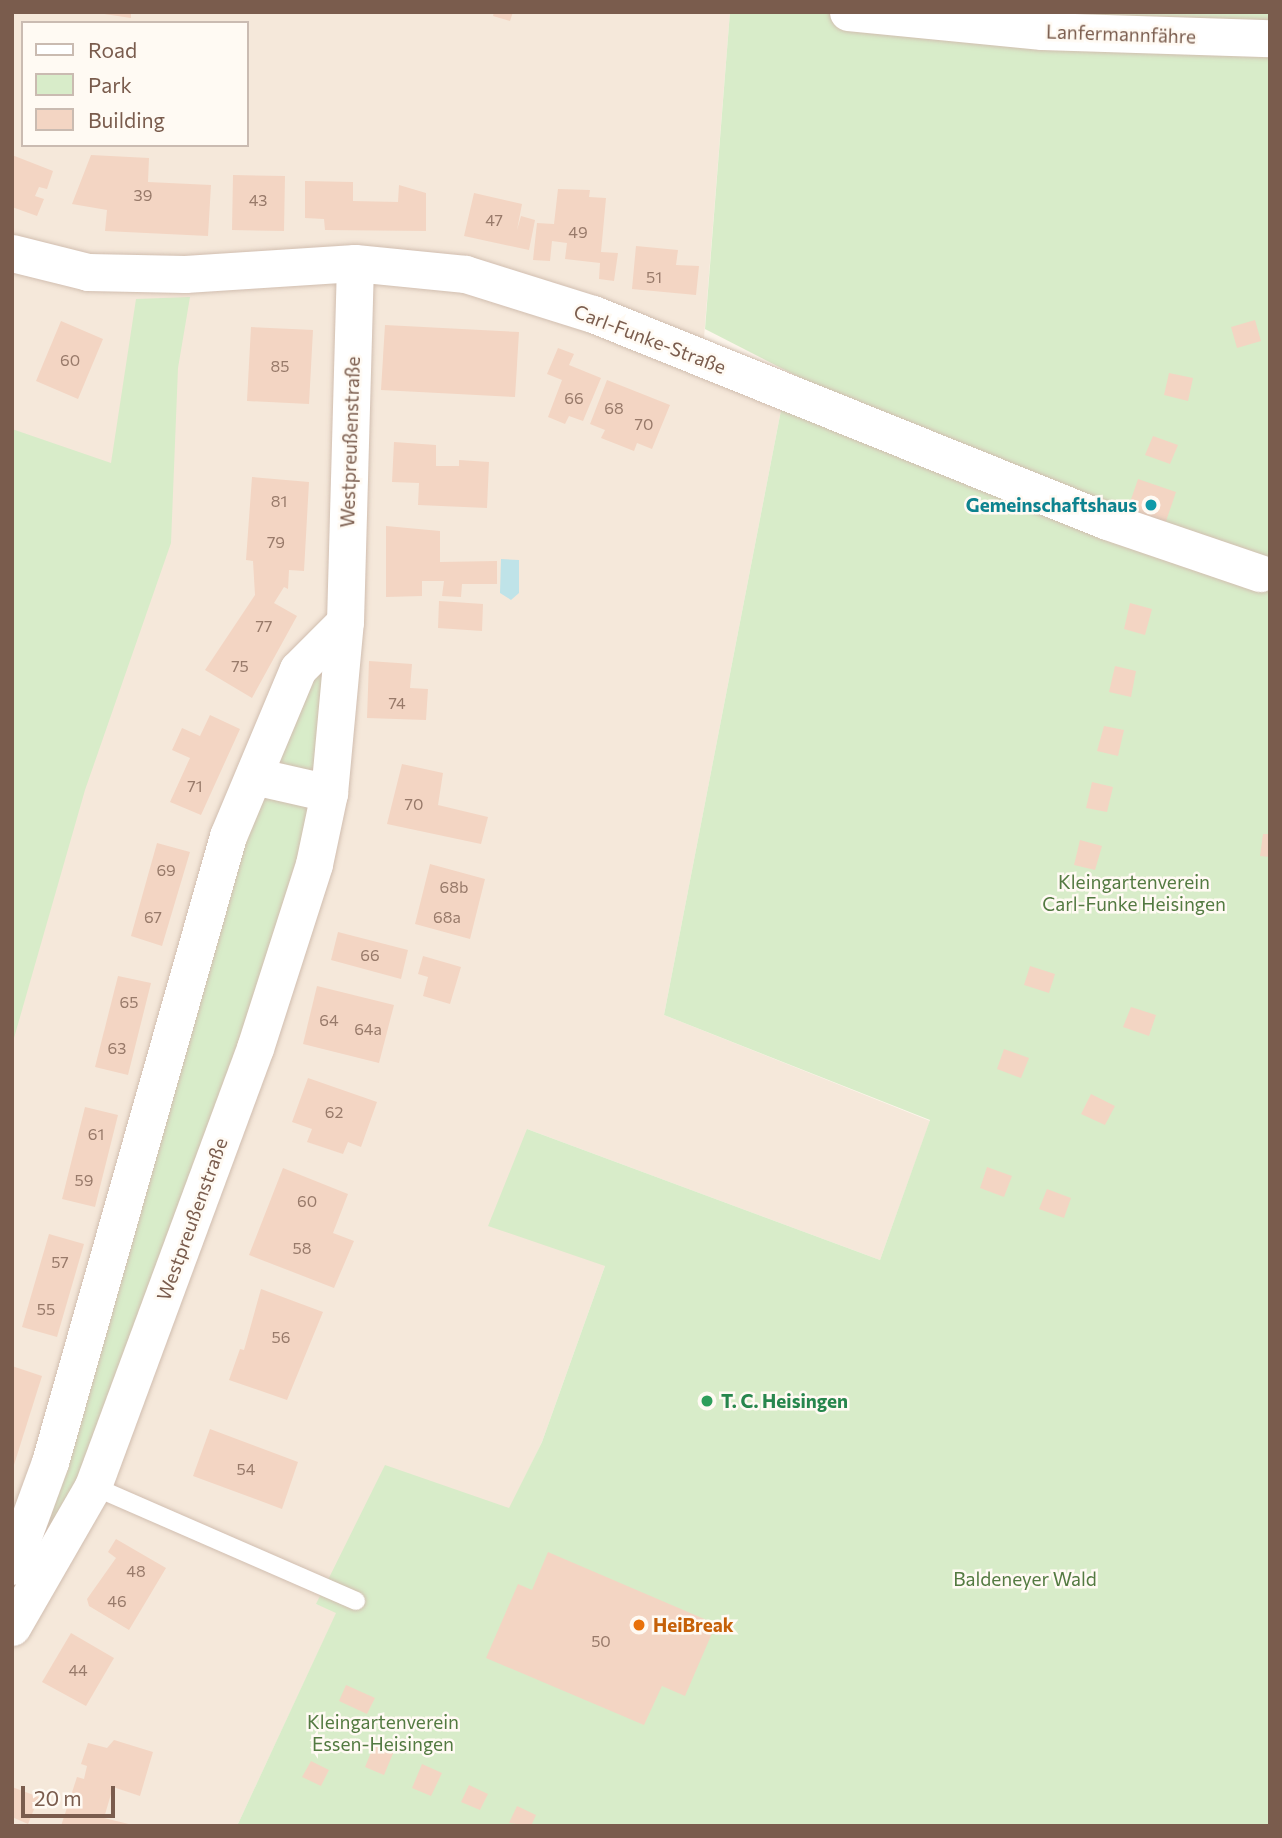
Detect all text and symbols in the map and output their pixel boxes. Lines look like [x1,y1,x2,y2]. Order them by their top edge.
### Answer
street label: Lanfermannfähre [1046,20,1196,48]
legend [21,21,248,147]
text: Road [88,37,137,62]
text: Park [88,72,132,97]
text: Building [88,107,165,132]
house number: 39 [134,185,152,205]
house number: 43 [249,190,267,210]
house number: 47 [485,210,503,230]
house number: 49 [568,222,588,242]
house number: 51 [646,267,662,287]
street label: Carl-Funke-Straße [571,299,729,379]
house number: 60 [60,350,80,370]
house number: 85 [271,356,289,376]
street label: Westpreußenstraße [336,356,364,528]
house number: 66 [564,388,584,408]
house number: 68 [604,398,624,418]
house number: 70 [635,414,653,434]
house number: 81 [271,491,287,511]
place label: Gemeinschaftshaus [966,494,1137,516]
marker: Gemeinschaftshaus [1143,497,1159,513]
house number: 79 [267,532,285,552]
house number: 77 [256,616,272,636]
house number: 75 [231,656,249,676]
house number: 74 [388,693,406,713]
house number: 71 [187,776,203,796]
house number: 70 [405,794,423,814]
house number: 69 [156,860,176,880]
park label: Kleingartenverein Carl-Funke Heisingen [1042,871,1226,915]
house number: 68b [440,877,468,897]
house number: 67 [144,907,162,927]
house number: 68a [433,907,461,927]
house number: 66 [360,945,380,965]
house number: 65 [120,992,138,1012]
house number: 64 [319,1010,339,1030]
house number: 64a [354,1019,382,1039]
house number: 63 [108,1038,126,1058]
house number: 62 [325,1102,343,1122]
house number: 61 [88,1124,104,1144]
street label: Westpreußenstraße [152,1135,232,1303]
house number: 59 [75,1170,93,1190]
house number: 60 [297,1191,317,1211]
house number: 58 [293,1238,311,1258]
house number: 57 [51,1252,69,1272]
house number: 55 [37,1299,55,1319]
house number: 56 [272,1327,290,1347]
place label: T. C. Heisingen [721,1390,848,1412]
marker: T. C. Heisingen [699,1393,715,1409]
house number: 54 [237,1459,255,1479]
house number: 48 [126,1561,146,1581]
park label: Baldeneyer Wald [953,1568,1097,1590]
house number: 46 [107,1591,127,1611]
place label: HeiBreak [653,1614,734,1636]
marker: HeiBreak [631,1617,647,1633]
house number: 50 [591,1631,611,1651]
house number: 44 [68,1660,88,1680]
park label: Kleingartenverein Essen-Heisingen [307,1711,459,1755]
scale bar [24,1772,119,1816]
text: 20 m [34,1785,82,1810]

